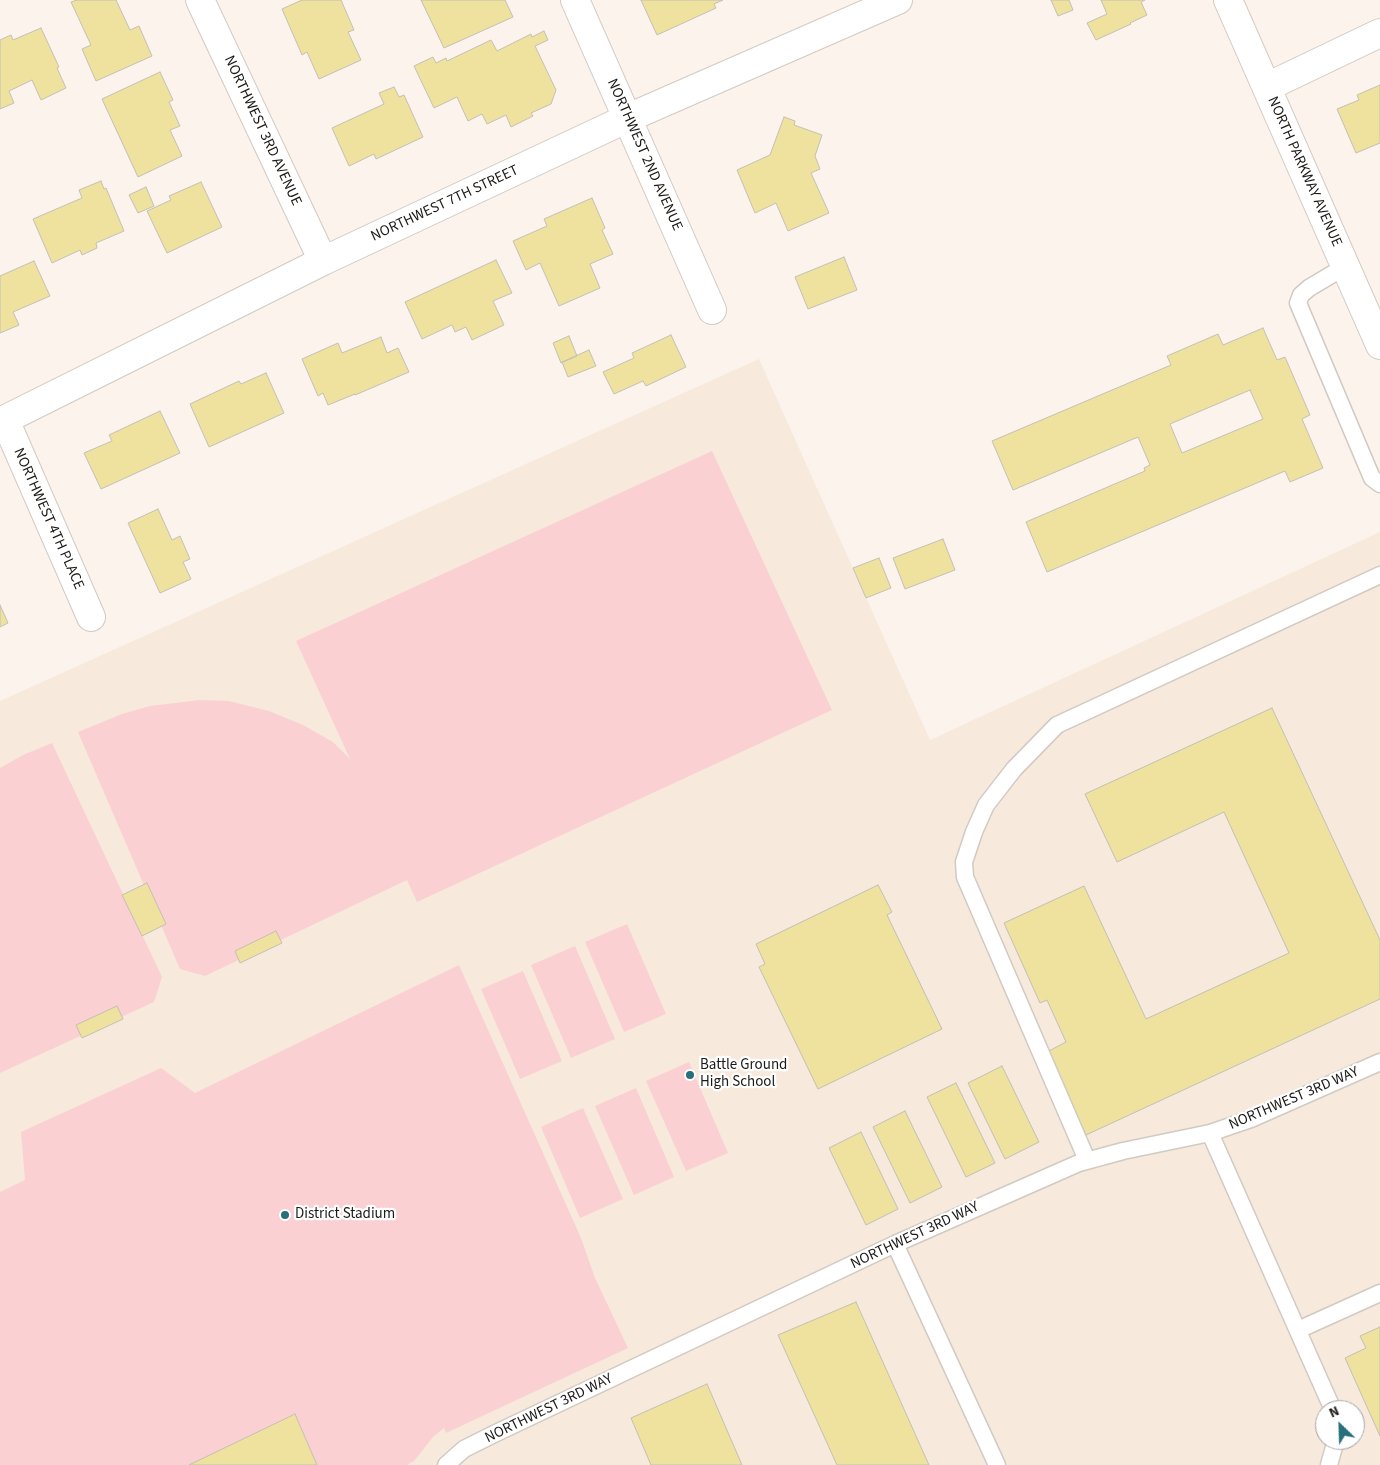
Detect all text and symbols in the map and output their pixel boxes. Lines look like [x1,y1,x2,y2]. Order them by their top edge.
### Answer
street label: NORTHWEST 3RD AVENUE [219,53,305,209]
street label: NORTHWEST 2ND AVENUE [602,76,686,234]
street label: NORTH PARKWAY AVENUE [1263,94,1345,250]
street label: NORTHWEST 7TH STREET [368,162,522,246]
street label: NORTHWEST 4TH PLACE [9,446,87,592]
place label: Battle Ground High School [700,1057,787,1092]
street label: NORTHWEST 3RD WAY [1226,1063,1362,1135]
marker: Battle Ground High School [684,1069,696,1081]
street label: NORTHWEST 3RD WAY [848,1198,982,1274]
place label: District Stadium [295,1206,395,1224]
marker: District Stadium [279,1209,291,1221]
street label: NORTHWEST 3RD WAY [482,1370,616,1448]
north arrow [1315,1400,1365,1450]
text: N [1326,1401,1343,1423]

